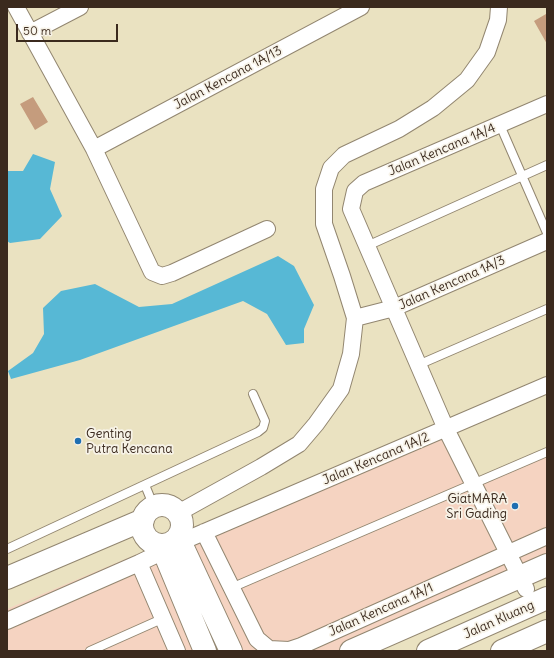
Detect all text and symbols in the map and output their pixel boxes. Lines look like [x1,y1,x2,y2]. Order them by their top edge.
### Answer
scale bar [18,16,120,42]
text: 50 m [23,23,51,38]
street label: Jalan Kencana 1A/13 [171,43,285,113]
street label: Jalan Kencana 1A/4 [386,120,498,180]
street label: Jalan Kencana 1A/3 [396,253,508,313]
place label: Genting Putra Kencana [86,426,173,457]
street label: Jalan Kencana 1A/2 [320,429,432,489]
marker: Genting Putra Kencana [73,436,83,446]
place label: GiatMARA Sri Gading [446,491,507,522]
marker: GiatMARA Sri Gading [510,501,520,511]
street label: Jalan Kencana 1A/1 [326,580,436,640]
street label: Jalan Kluang [461,597,537,643]

